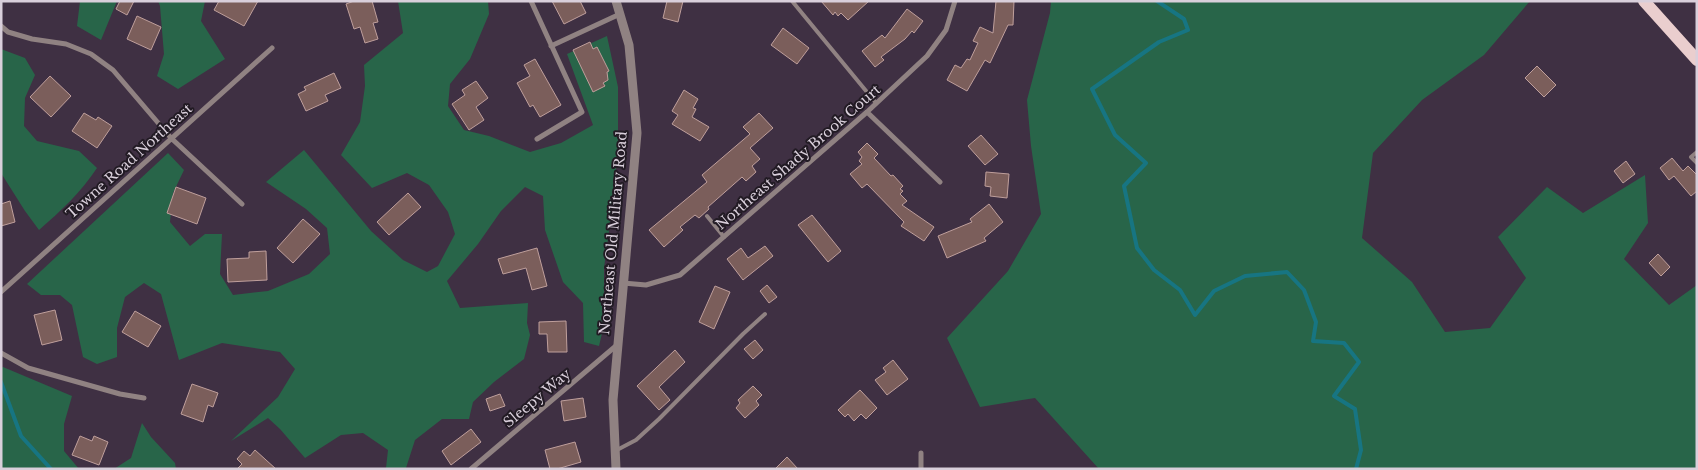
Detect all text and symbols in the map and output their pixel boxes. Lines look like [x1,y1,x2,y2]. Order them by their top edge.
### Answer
street label: Northeast Shady Brook Court [712,80,885,233]
street label: Towne Road Northeast [62,99,196,222]
street label: Northeast Old Military Road [595,130,631,336]
street label: Sleepy Way [500,365,574,431]

